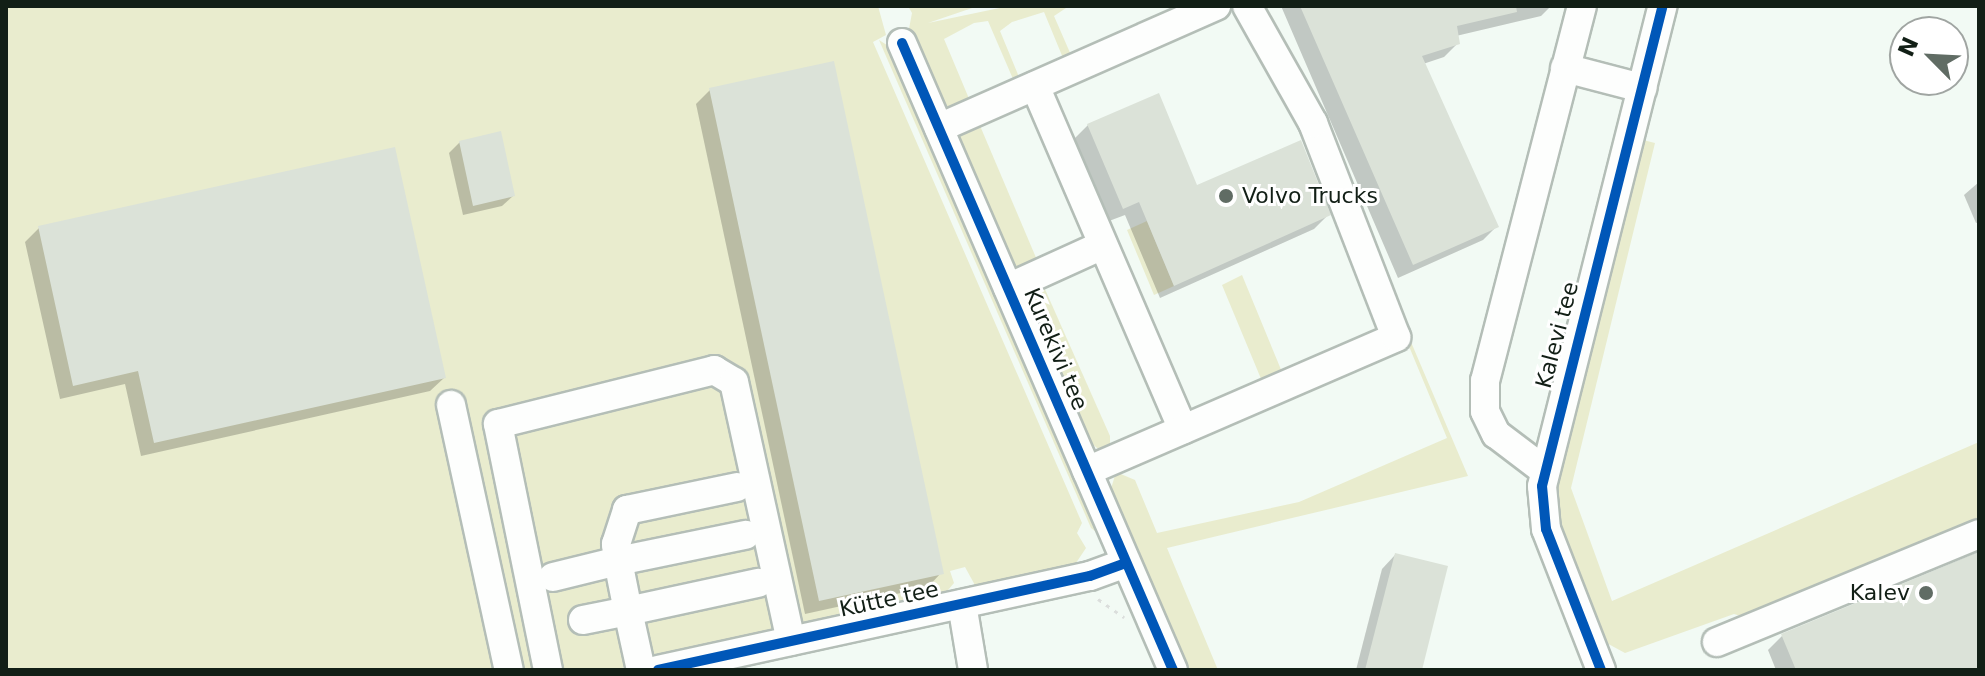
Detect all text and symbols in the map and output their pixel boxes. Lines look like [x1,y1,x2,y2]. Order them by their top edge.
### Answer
north arrow [1889,16,1969,96]
text: N [1893,33,1924,60]
place label: Volvo Trucks [1242,183,1378,209]
marker: Volvo Trucks [1217,187,1235,205]
street label: Kalevi tee [1530,279,1584,391]
street label: Kurekivi tee [1018,284,1094,414]
street label: Kütte tee [837,576,941,622]
place label: Kalev [1850,580,1910,606]
marker: Kalev [1917,584,1935,602]

